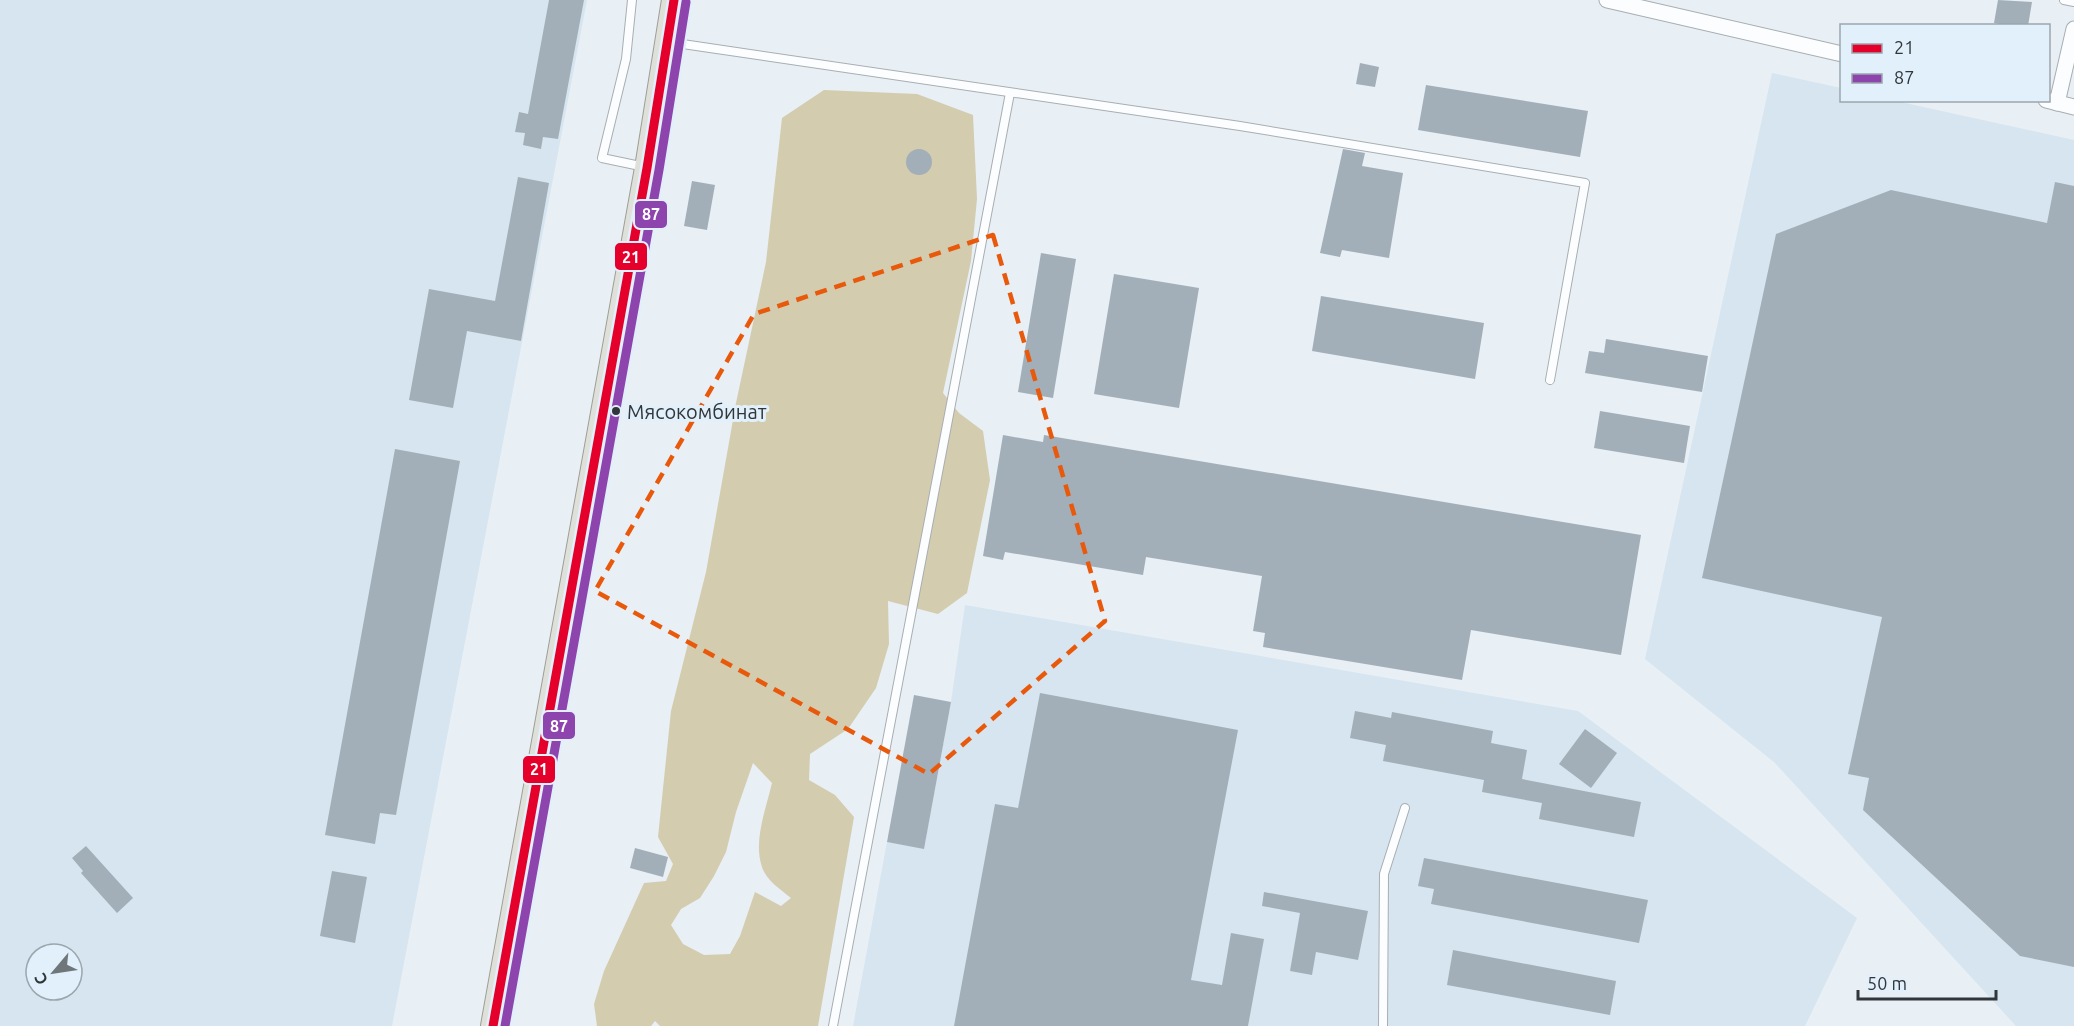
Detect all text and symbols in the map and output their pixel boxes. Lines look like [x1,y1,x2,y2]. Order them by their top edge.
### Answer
legend [1840,24,2050,102]
text: 21 [1894,37,1914,57]
text: 87 [1894,67,1914,87]
line badge: 87 [634,200,668,229]
text: 87 [642,205,660,223]
line badge: 21 [614,242,648,271]
text: 21 [622,248,640,266]
place label: Мясокомбинат [627,400,767,423]
marker: Мясокомбинат [610,405,622,417]
line badge: 87 [542,711,576,740]
text: 87 [550,717,568,735]
line badge: 21 [522,755,556,784]
text: 21 [530,760,548,778]
north arrow [24,942,84,1002]
scale bar [1858,963,1996,1001]
text: С [31,970,51,988]
text: 50 m [1867,973,1907,993]

